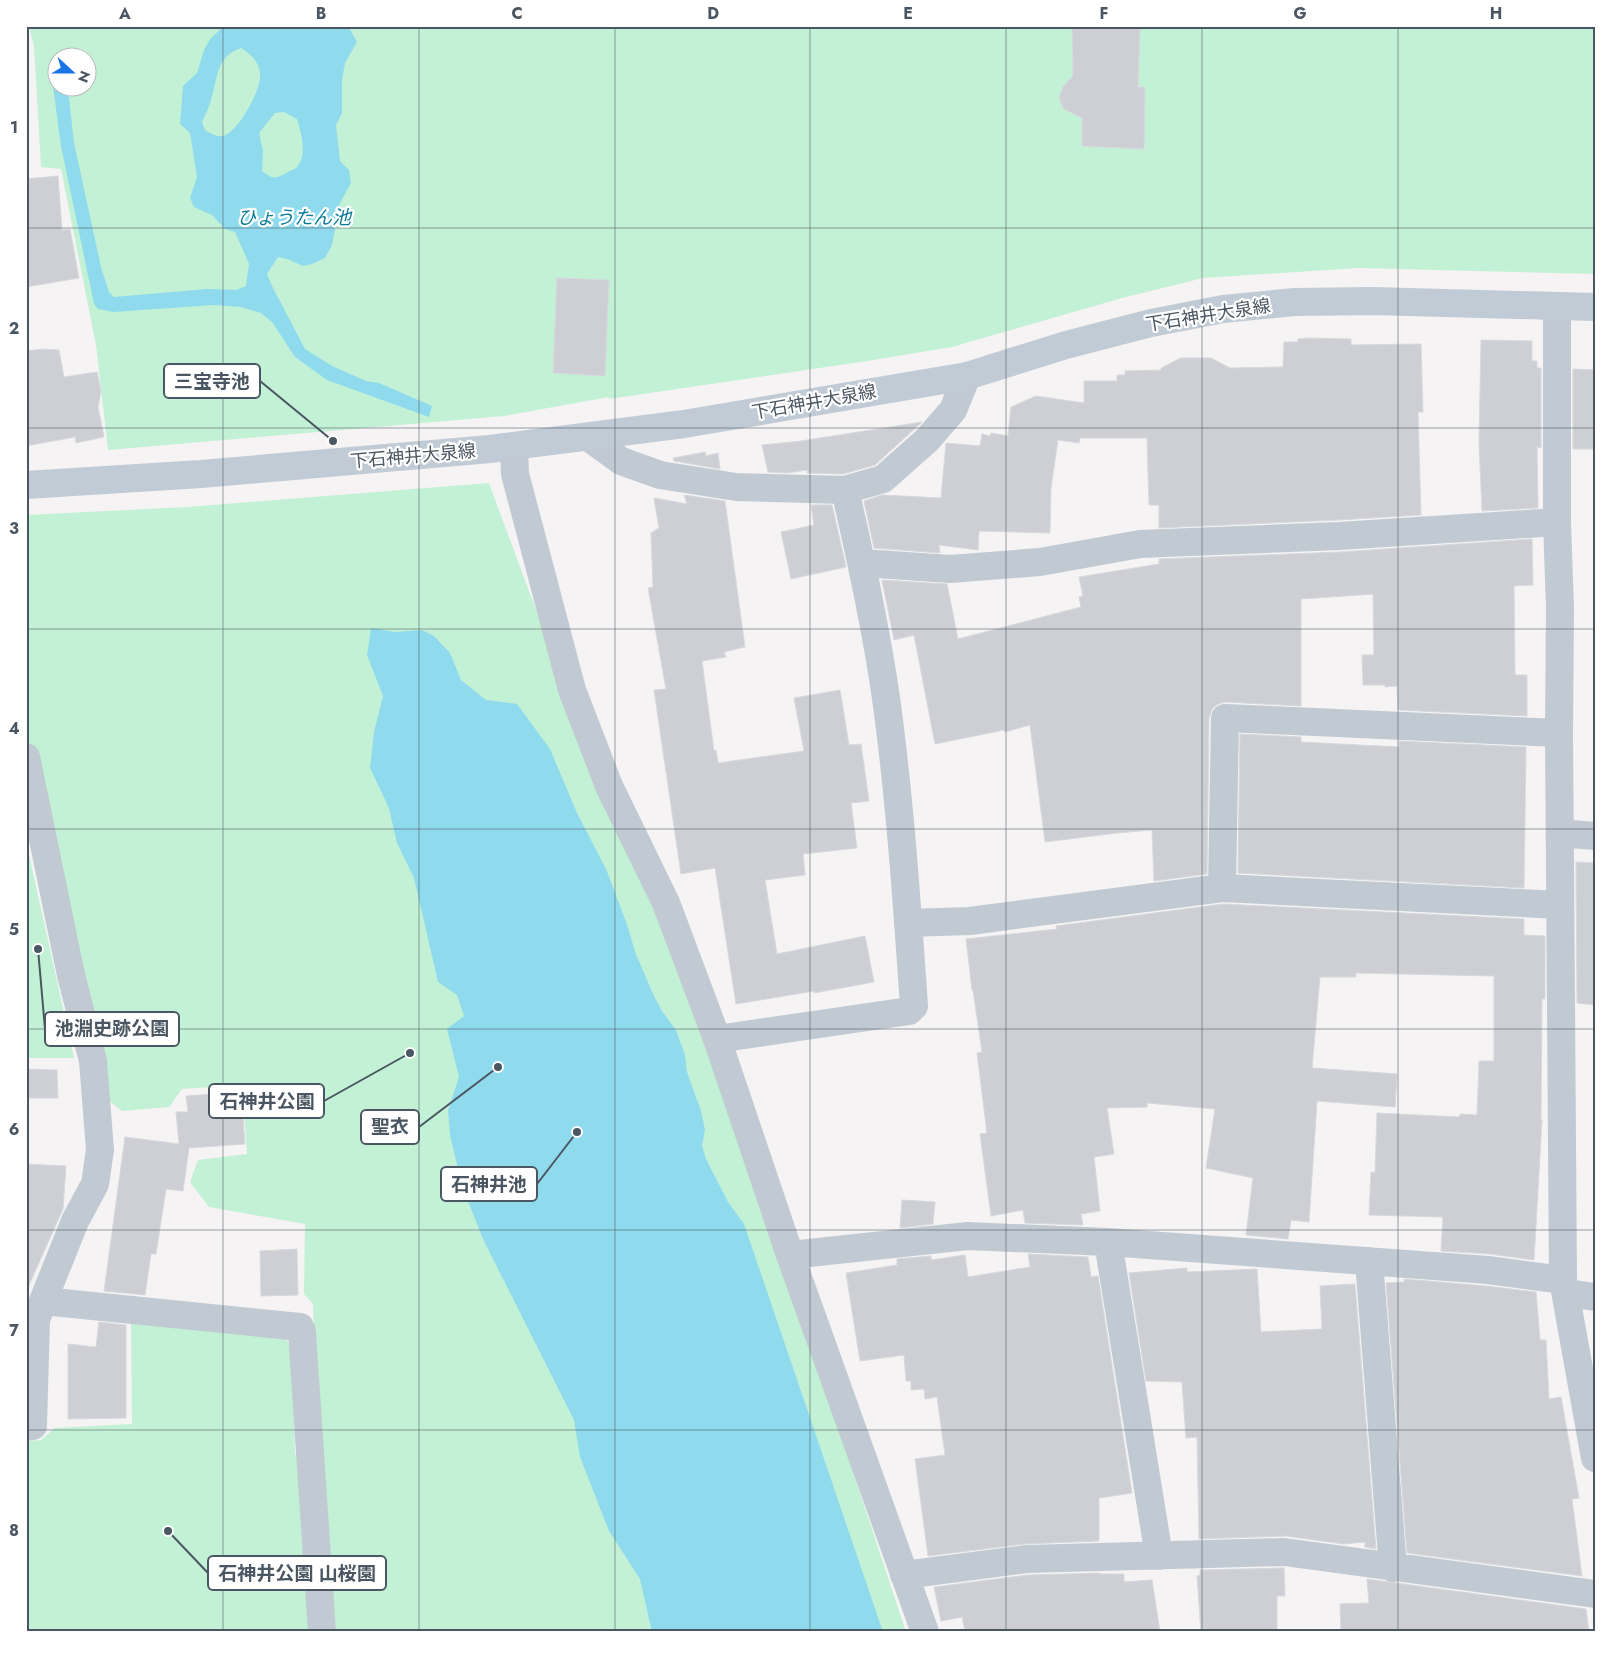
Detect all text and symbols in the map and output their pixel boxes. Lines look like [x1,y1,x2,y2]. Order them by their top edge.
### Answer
text: A [118,2,131,25]
text: B [316,2,326,25]
text: C [511,2,523,25]
text: D [707,2,719,25]
text: E [903,2,913,25]
text: F [1100,2,1108,25]
text: G [1293,2,1307,25]
text: H [1490,2,1502,25]
north arrow [48,48,98,98]
text: N [73,68,95,85]
text: 1 [10,116,18,139]
water label: ひょうたん池 [237,204,353,231]
street label: 下石神井大泉線 [1144,292,1272,338]
text: 2 [9,317,19,340]
callout: 三宝寺池 [164,364,260,398]
text: 三宝寺池 [174,368,250,395]
street label: 下石神井大泉線 [750,378,878,426]
street label: 下石神井大泉線 [349,438,477,474]
text: 3 [9,517,19,540]
text: 4 [8,717,20,740]
text: 5 [9,918,19,941]
callout: 池淵史跡公園 [45,1012,179,1046]
text: 池淵史跡公園 [55,1015,169,1042]
callout: 石神井公園 [209,1084,324,1118]
text: 石神井公園 [219,1088,315,1115]
callout: 聖衣 [361,1110,419,1144]
text: 聖衣 [371,1113,409,1140]
text: 6 [9,1118,19,1141]
callout: 石神井池 [441,1167,537,1201]
text: 石神井池 [451,1171,527,1198]
text: 7 [9,1319,19,1342]
text: 8 [9,1519,19,1542]
callout: 石神井公園 山桜園 [208,1556,386,1590]
text: 石神井公園 山桜園 [218,1560,376,1587]

